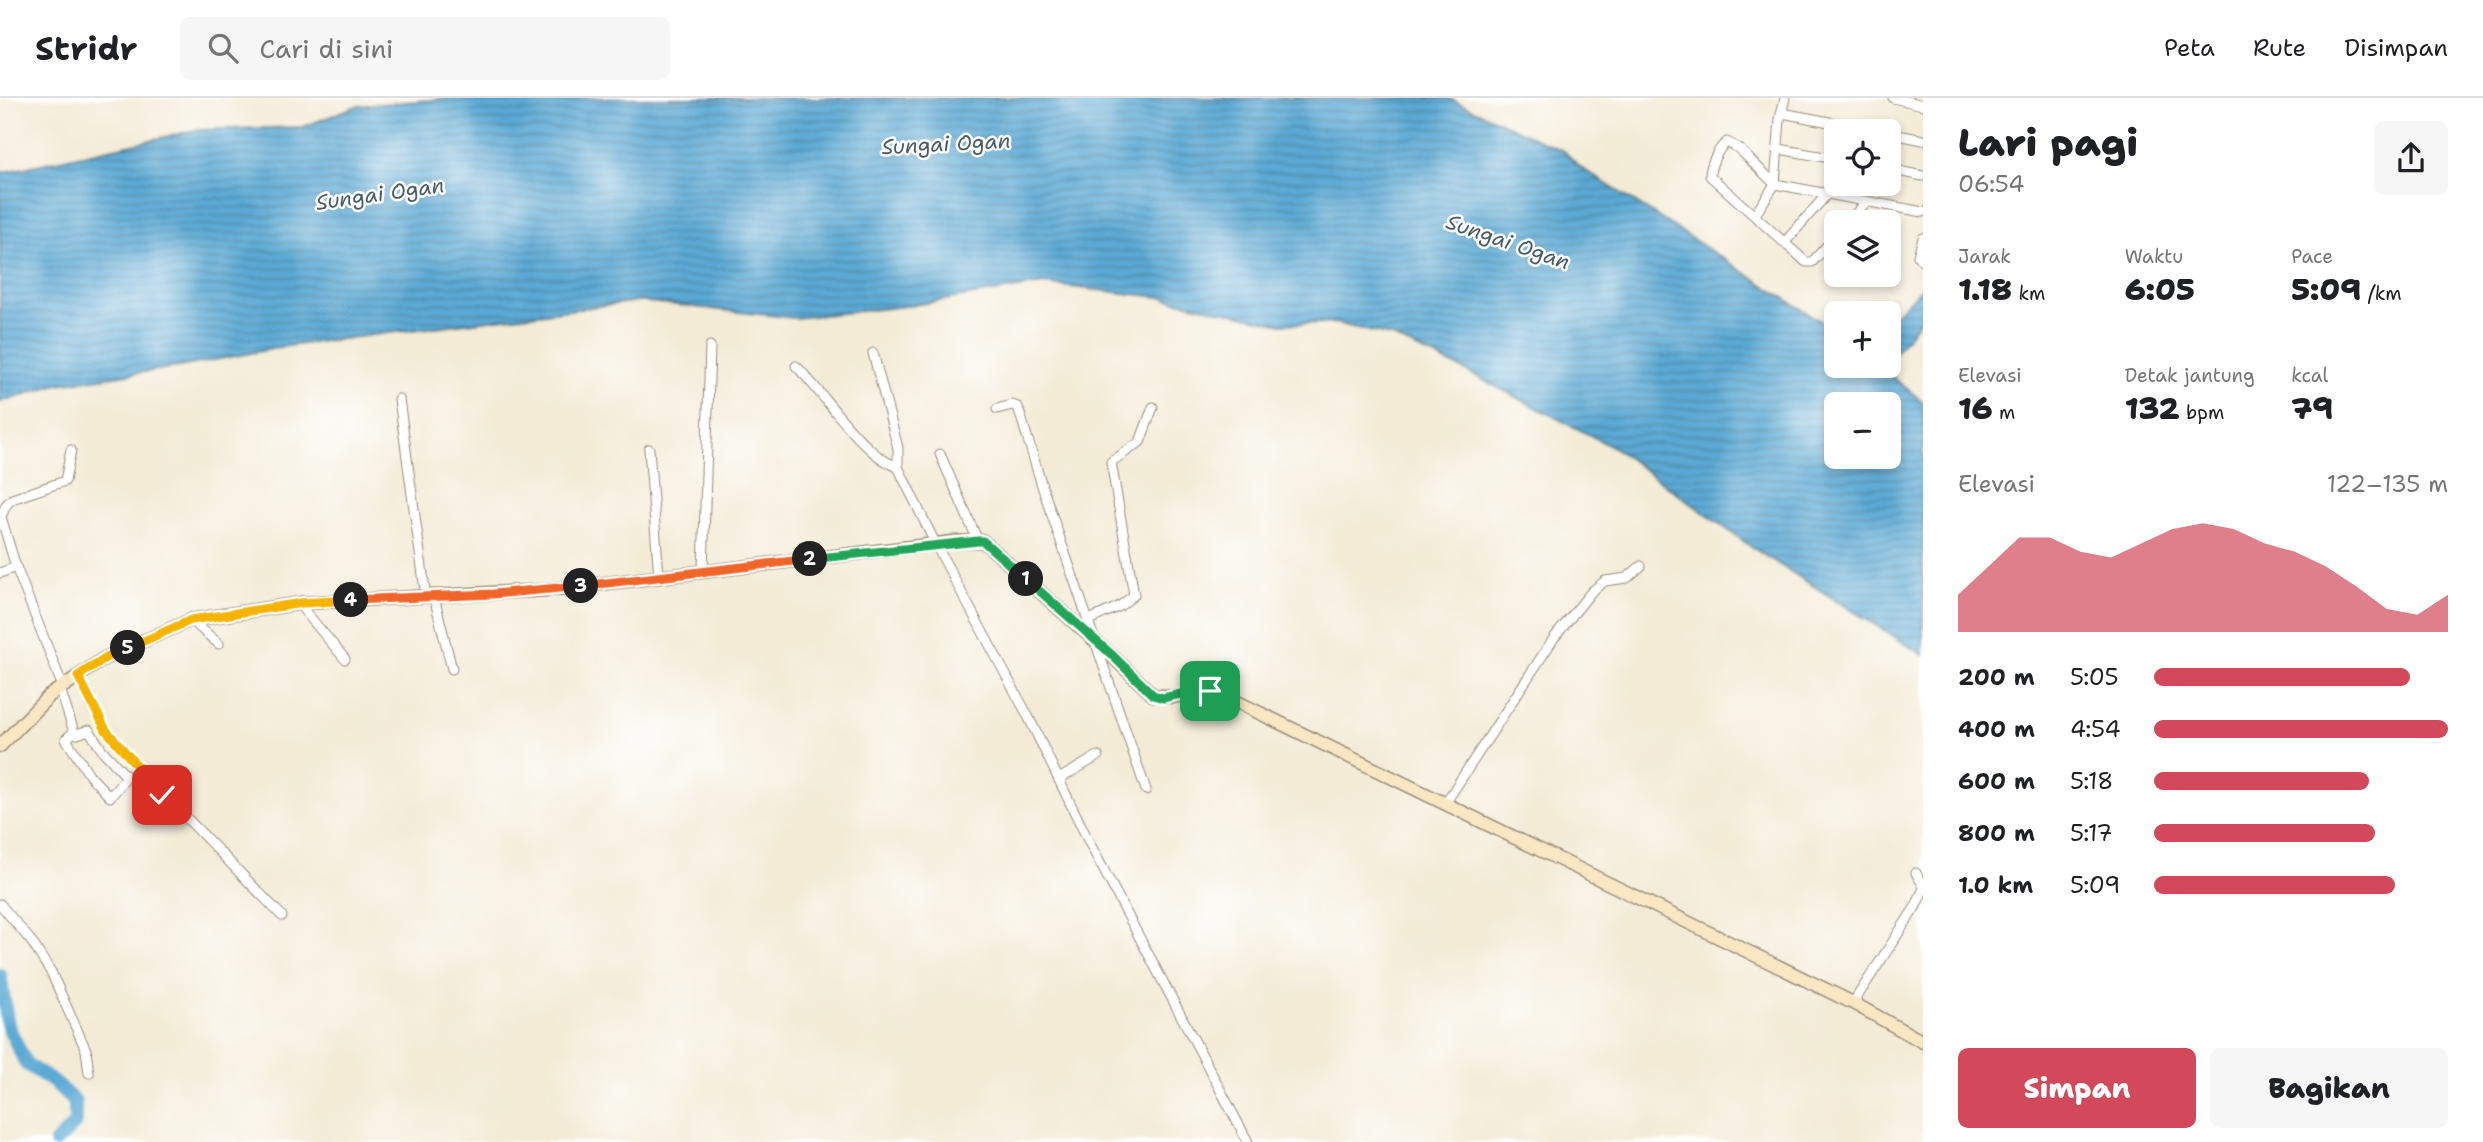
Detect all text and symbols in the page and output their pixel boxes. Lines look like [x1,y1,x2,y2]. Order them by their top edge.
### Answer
search box [180,17,670,80]
text: Stridr [35,26,138,71]
icon: search [204,29,242,67]
text: Cari di sini [260,31,393,66]
text: Peta [2164,32,2215,64]
text: Rute [2253,32,2306,64]
text: Disimpan [2344,32,2448,64]
text: Lari pagi [1958,117,2138,168]
map controls [1824,119,1901,469]
button: locate [1824,119,1901,196]
button: share [2374,121,2448,195]
water label: Sungai Ogan [881,127,1011,161]
text: 06:54 [1958,169,2024,199]
water label: Sungai Ogan [314,171,446,217]
water label: Sungai Ogan [1442,208,1574,276]
button: layers [1824,210,1901,287]
text: Jarak [1958,244,2011,269]
text: Waktu [2125,244,2183,269]
text: Pace [2291,244,2333,269]
text: 1.18 [1958,269,2012,310]
text: 6:05 [2125,269,2195,310]
text: 5:09 [2291,269,2361,310]
text: km [2012,281,2045,306]
text: /km [2361,281,2402,306]
button: + [1824,301,1901,378]
text: Elevasi [1958,363,2022,388]
text: Detak jantung [2125,363,2255,388]
text: kcal [2291,363,2328,388]
text: 16 [1958,388,1992,429]
text: 132 [2125,388,2180,429]
text: 79 [2291,388,2333,429]
button: − [1824,392,1901,469]
text: m [1992,400,2015,425]
text: bpm [2180,400,2224,425]
text: Elevasi [1958,469,2035,499]
text: 122–135 m [2327,469,2448,499]
pin: 2 [792,542,828,576]
text: 2 [803,546,816,571]
pin: 1 [1009,561,1044,596]
text: 1 [1021,566,1030,591]
pin: 3 [564,568,598,603]
text: 3 [574,573,587,598]
pin: 4 [334,582,368,618]
text: 4 [344,587,357,612]
pin: 5 [110,630,146,666]
text: 5 [122,635,133,660]
pin [1180,661,1240,721]
text: 200 m [1958,662,2035,692]
text: 5:05 [2070,662,2119,692]
icon: arrive [1191,672,1229,710]
text: 400 m [1958,714,2035,744]
text: 4:54 [2070,714,2121,744]
pin [132,765,192,825]
text: 600 m [1958,766,2035,796]
text: 5:18 [2070,766,2113,796]
icon: check [143,776,181,814]
text: 800 m [1958,818,2035,848]
text: 5:17 [2070,818,2112,848]
text: 1.0 km [1958,870,2033,900]
text: 5:09 [2070,870,2120,900]
button: Simpan [1958,1048,2196,1128]
button: Bagikan [2210,1048,2448,1128]

